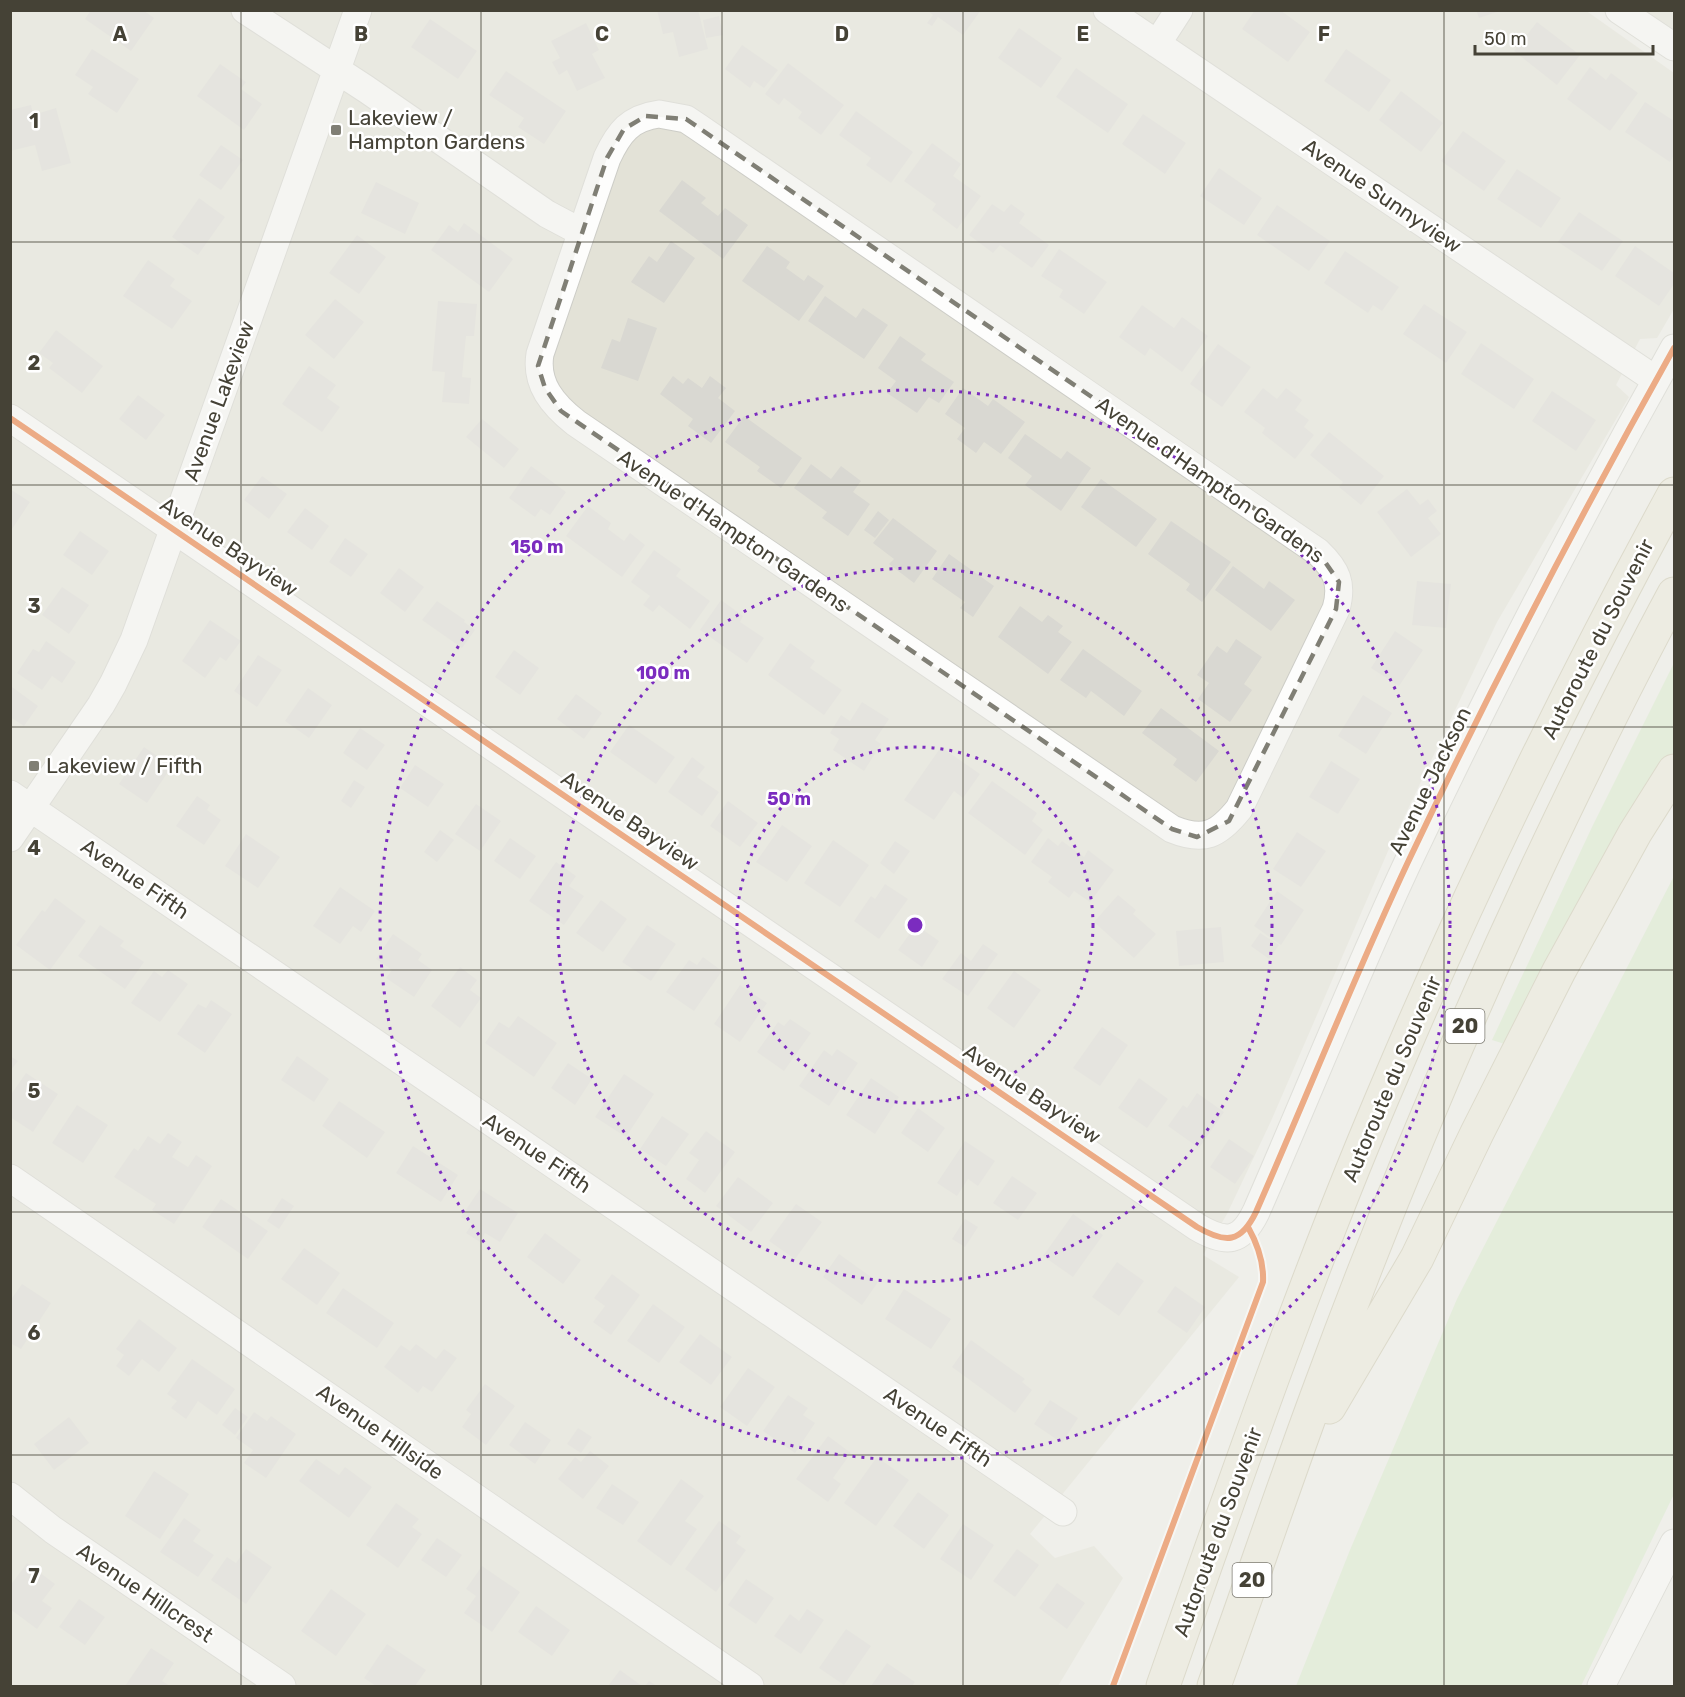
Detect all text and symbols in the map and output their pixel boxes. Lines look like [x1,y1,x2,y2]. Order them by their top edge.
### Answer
scale bar [1475,18,1654,56]
text: A [113,22,128,46]
text: B [354,22,368,46]
text: C [595,22,609,46]
text: D [835,22,849,46]
text: E [1077,22,1089,46]
text: F [1318,22,1330,46]
text: 50 m [1484,28,1527,50]
place label: Lakeview / Hampton Gardens [348,105,525,154]
text: 1 [29,109,39,133]
marker: Lakeview / Hampton Gardens [329,123,343,137]
street label: Avenue Sunnyview [1298,133,1467,258]
street label: Avenue Lakeview [178,317,259,484]
text: 2 [28,351,41,375]
street label: Avenue d'Hampton Gardens [1091,391,1329,568]
street label: Avenue d'Hampton Gardens [613,444,853,617]
street label: Avenue Bayview [156,491,303,602]
street label: Autoroute du Souvenir [1536,535,1659,743]
text: 150 m [510,536,564,558]
text: 3 [27,594,41,618]
text: 100 m [636,662,690,684]
street label: Avenue Jackson [1383,703,1476,859]
place label: Lakeview / Fifth [46,753,203,778]
marker: Lakeview / Fifth [27,759,41,773]
street label: Avenue Bayview [557,765,704,876]
text: 50 m [767,788,811,810]
street label: Avenue Fifth [76,833,194,924]
text: 4 [27,836,41,860]
centre of rings [905,915,925,935]
street label: Autoroute du Souvenir [1337,972,1446,1186]
road number: 20 [1446,1009,1484,1043]
street label: Avenue Bayview [959,1038,1106,1149]
text: 5 [28,1079,41,1103]
street label: Avenue Fifth [478,1107,596,1198]
text: 6 [27,1321,41,1345]
street label: Avenue Hillside [312,1379,448,1485]
street label: Avenue Fifth [879,1381,997,1472]
street label: Autoroute du Souvenir [1168,1424,1267,1640]
street label: Avenue Hillcrest [72,1538,218,1647]
road number: 20 [1232,1563,1272,1597]
text: 7 [28,1564,40,1588]

